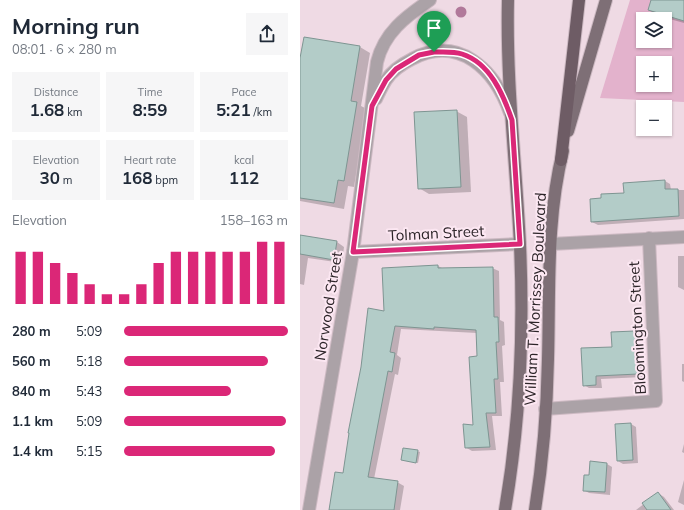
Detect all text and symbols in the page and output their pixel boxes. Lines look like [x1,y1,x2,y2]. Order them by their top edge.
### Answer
pin [417,11,451,52]
text: Morning run [12,12,140,40]
map controls [636,12,672,136]
button: layers [636,12,672,48]
button: share [246,13,288,55]
icon: arrive [423,17,445,39]
text: 08:01 · 6 × 280 m [12,41,117,57]
button: + [636,56,672,92]
text: Distance [34,85,78,99]
text: Time [138,85,162,99]
text: Pace [232,85,256,99]
text: 1.68 [29,99,64,120]
text: 8:59 [133,99,167,120]
text: 5:21 [216,99,251,120]
button: − [636,100,672,136]
text: km [64,105,83,119]
text: /km [251,105,272,119]
text: Elevation [33,153,79,167]
text: Heart rate [124,153,176,167]
text: kcal [234,153,254,167]
text: 30 [40,167,60,188]
text: 168 [122,167,152,188]
text: 112 [229,167,259,188]
text: m [60,173,72,187]
text: bpm [152,173,178,187]
street label: William T. Morrissey Boulevard [520,192,550,406]
text: Elevation [12,212,67,228]
text: 158–163 m [220,212,288,228]
street label: Tolman Street [387,221,485,245]
street label: Norwood Street [310,250,346,362]
street label: Bloomington Street [624,261,650,395]
text: 280 m [12,323,51,339]
text: 5:09 [76,323,102,339]
text: 560 m [12,353,51,369]
text: 5:18 [76,353,102,369]
text: 840 m [12,383,51,399]
text: 5:43 [76,383,102,399]
text: 1.1 km [12,413,53,429]
text: 5:09 [76,413,102,429]
text: 1.4 km [12,443,53,459]
text: 5:15 [76,443,102,459]

